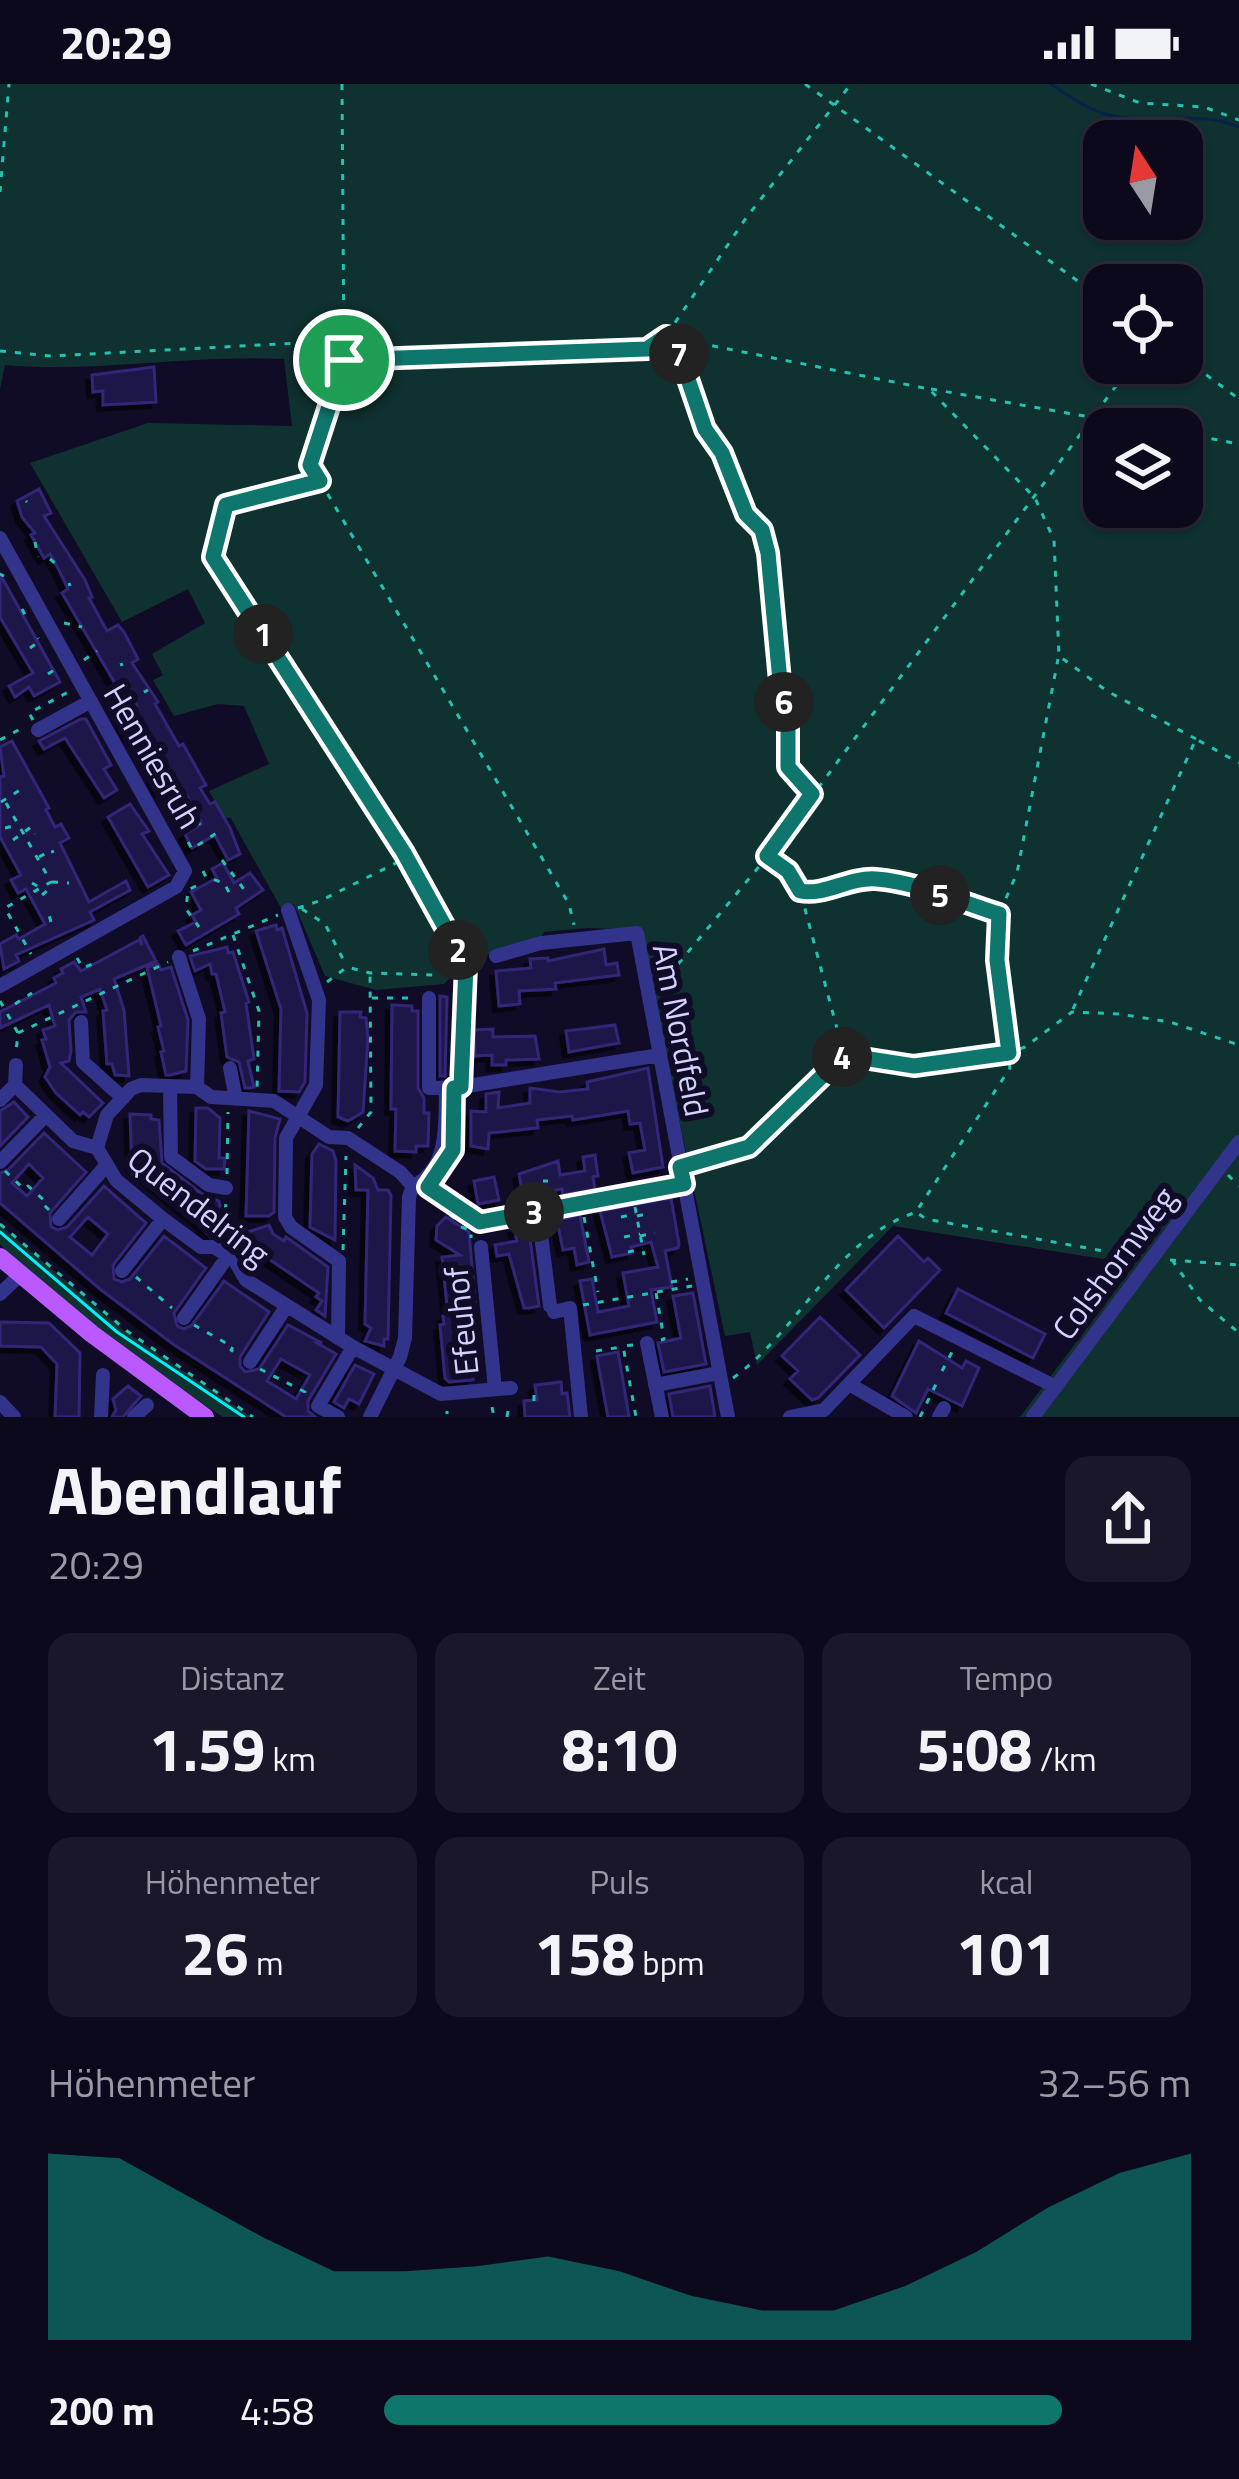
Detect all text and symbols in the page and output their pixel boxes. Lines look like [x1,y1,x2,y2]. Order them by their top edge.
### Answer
text: 20:29 [60,8,172,76]
north arrow [1083,120,1203,240]
map controls [1083,120,1203,528]
button: locate [1083,264,1203,384]
pin [293,309,395,411]
pin: 7 [649,324,709,384]
icon: arrive [311,327,377,393]
text: 7 [670,329,688,379]
button: layers [1083,408,1203,528]
pin: 1 [233,604,293,664]
text: 1 [254,609,272,659]
pin: 6 [754,672,814,732]
street label: Henniesruh [91,674,215,838]
text: 6 [775,677,793,727]
pin: 5 [910,865,970,925]
text: 5 [931,870,949,920]
pin: 2 [428,920,488,980]
text: 2 [449,925,467,975]
street label: Am Nordfeld [640,939,722,1121]
pin: 4 [812,1027,872,1087]
text: 4 [833,1032,851,1082]
street label: Quendelring [117,1134,281,1278]
street label: Colshornweg [1040,1176,1188,1350]
pin: 3 [504,1182,564,1242]
text: 3 [525,1187,543,1237]
street label: Efeuhof [430,1264,492,1378]
text: Abendlauf [48,1439,342,1540]
button: share [1065,1456,1191,1582]
text: 20:29 [48,1535,144,1594]
text: Distanz [180,1653,285,1703]
text: Zeit [593,1653,646,1703]
text: Tempo [960,1653,1053,1703]
text: 1.59 [149,1703,265,1794]
text: 8:10 [561,1703,678,1794]
text: 5:08 [916,1703,1032,1794]
text: km [265,1734,316,1784]
text: /km [1032,1734,1097,1784]
text: Höhenmeter [145,1857,320,1907]
text: Puls [589,1857,650,1907]
text: kcal [980,1857,1033,1907]
text: 26 [181,1907,249,1998]
text: 158 [534,1907,635,1998]
text: 101 [956,1907,1057,1998]
text: m [249,1938,284,1988]
text: bpm [635,1938,705,1988]
text: Höhenmeter [48,2053,255,2112]
text: 32–56 m [1038,2053,1191,2112]
text: 200 m [48,2381,155,2440]
text: 4:58 [240,2381,314,2440]

